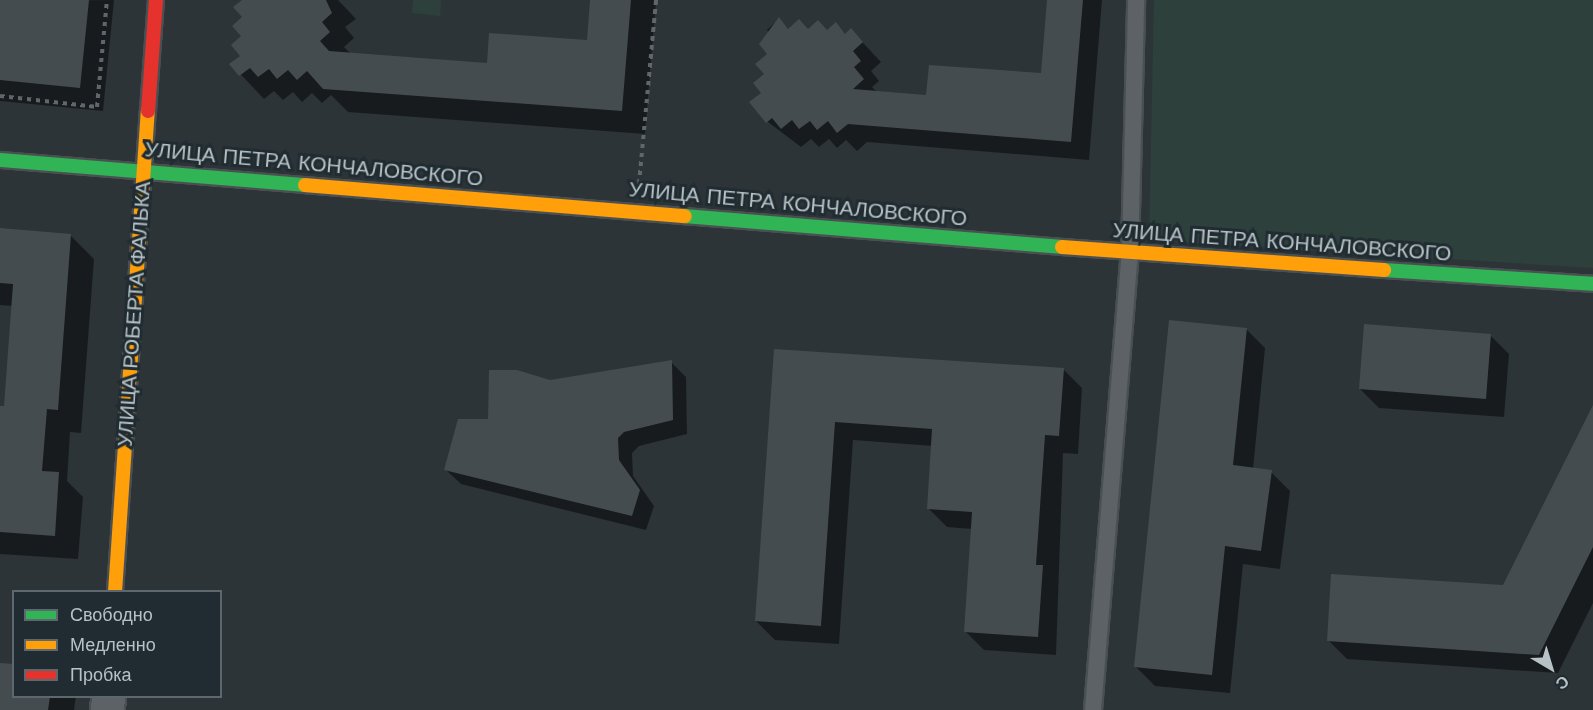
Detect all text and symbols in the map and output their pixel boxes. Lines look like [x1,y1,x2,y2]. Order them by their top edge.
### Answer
street label: УЛИЦА ПЕТРА КОНЧАЛОВСКОГО [144,137,484,191]
street label: УЛИЦА ПЕТРА КОНЧАЛОВСКОГО [628,177,968,231]
street label: УЛИЦА РОБЕРТА ФАЛЬКА [112,180,156,448]
street label: УЛИЦА ПЕТРА КОНЧАЛОВСКОГО [1112,218,1452,266]
legend [12,590,222,698]
text: Свободно [70,604,153,625]
text: Медленно [70,634,156,655]
north arrow [1521,638,1581,698]
text: Пробка [70,664,132,685]
text: С [1552,672,1573,694]

